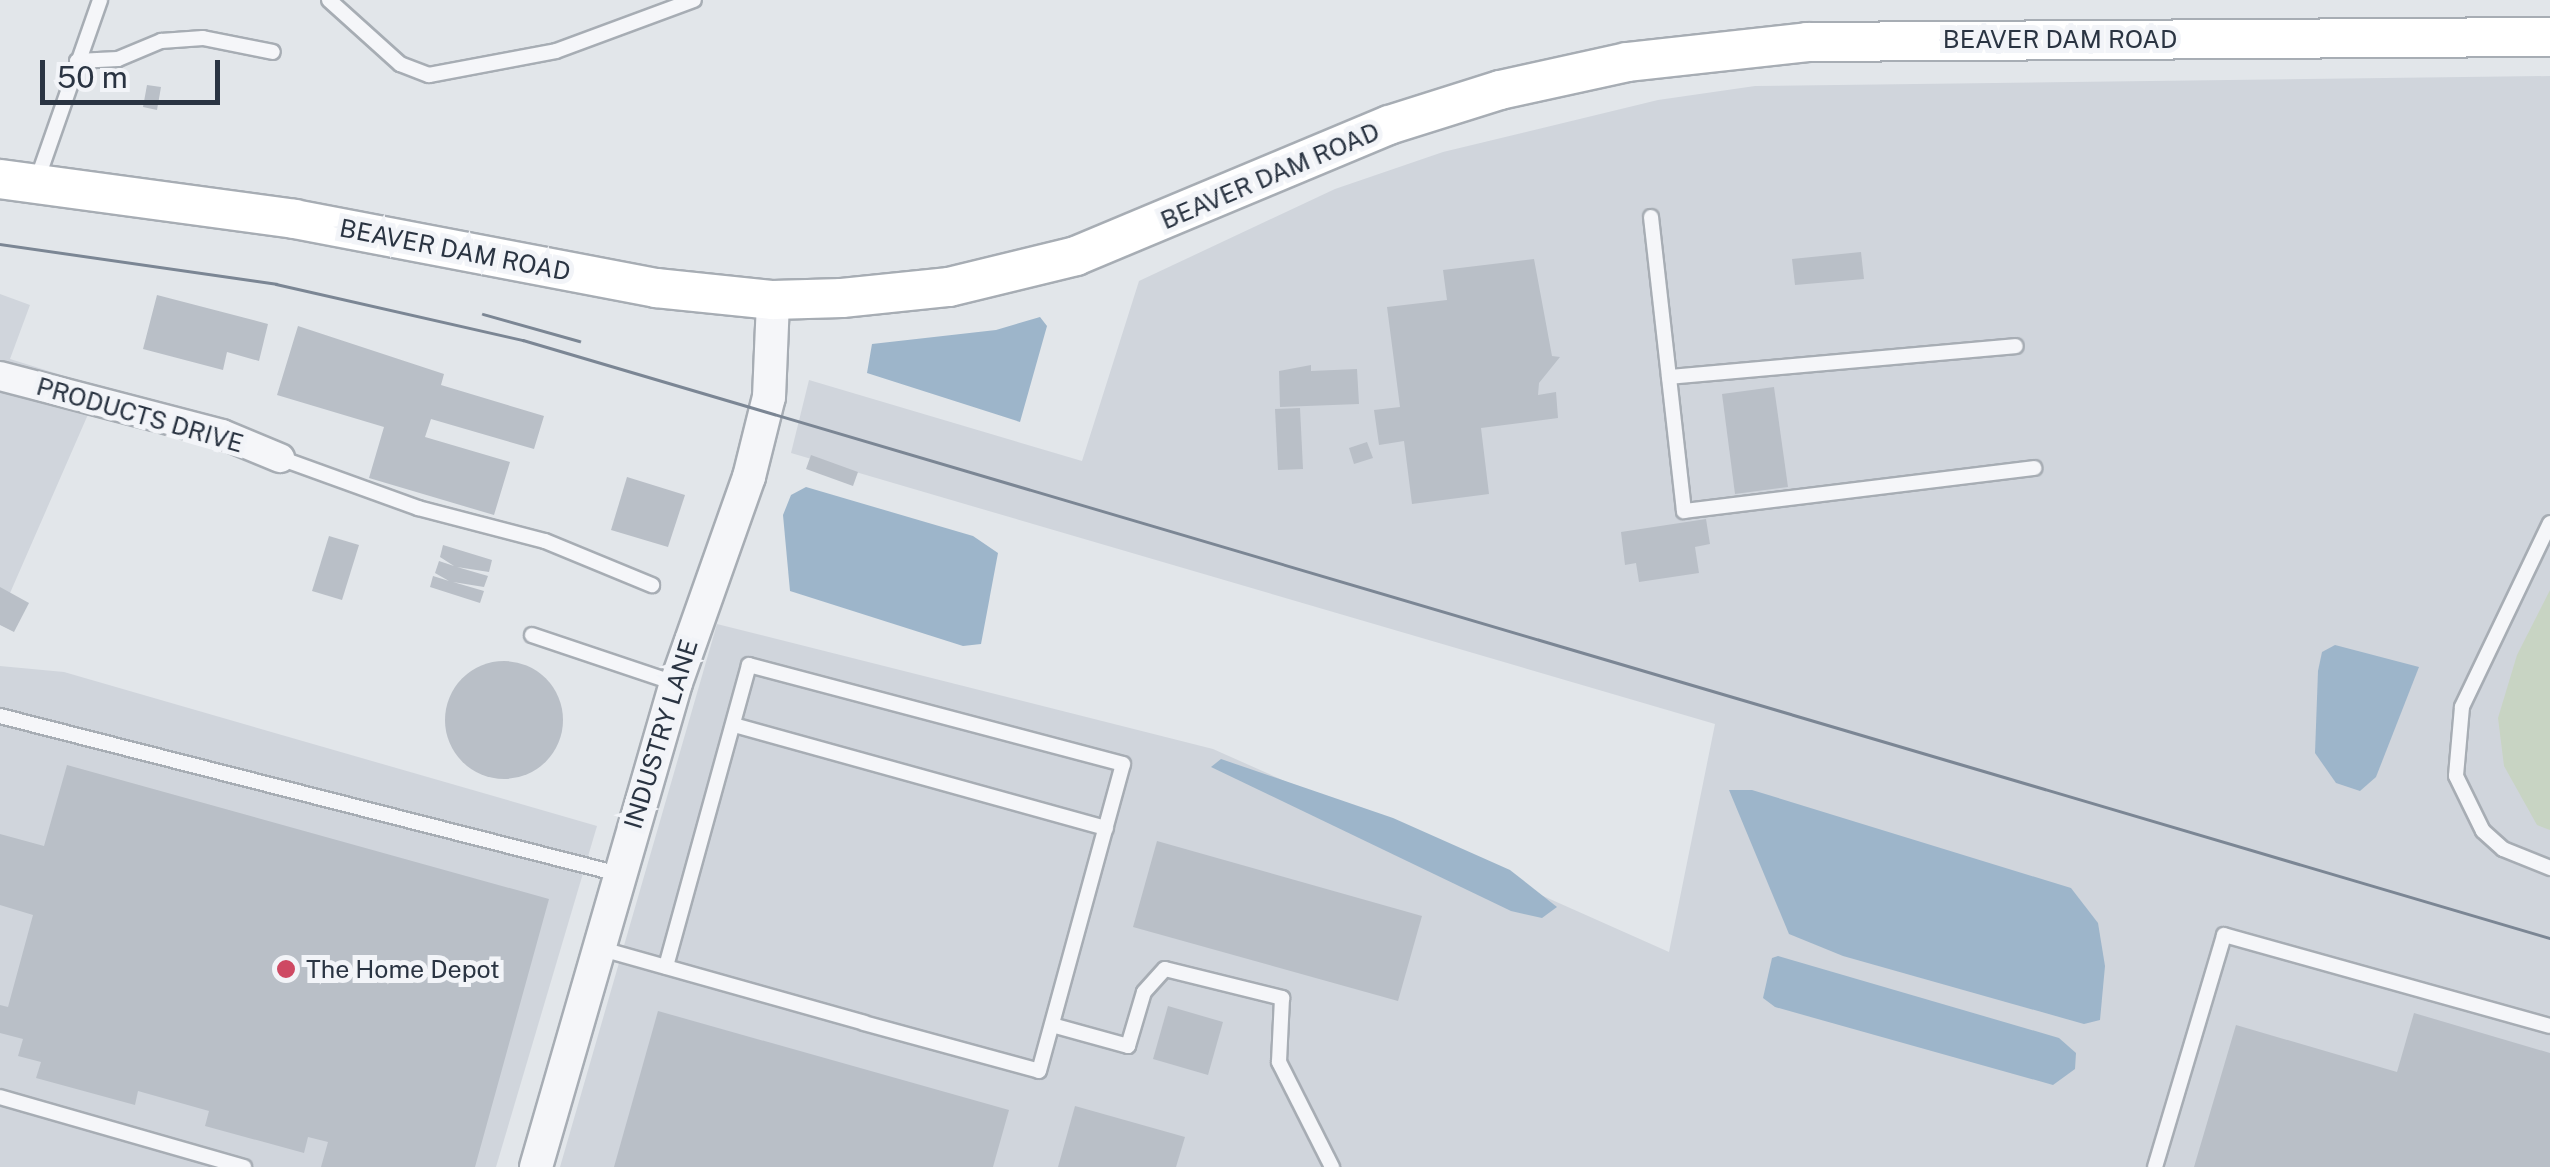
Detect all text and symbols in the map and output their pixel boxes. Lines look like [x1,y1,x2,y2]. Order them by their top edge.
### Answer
street label: BEAVER DAM ROAD [1943,24,2177,54]
scale bar [45,40,225,102]
text: 50 m [57,59,128,95]
street label: BEAVER DAM ROAD [1156,116,1384,236]
street label: BEAVER DAM ROAD [337,213,573,287]
street label: PRODUCTS DRIVE [33,371,247,459]
street label: INDUSTRY LANE [618,636,704,832]
place label: The Home Depot [306,954,500,984]
marker: The Home Depot [275,958,297,980]

